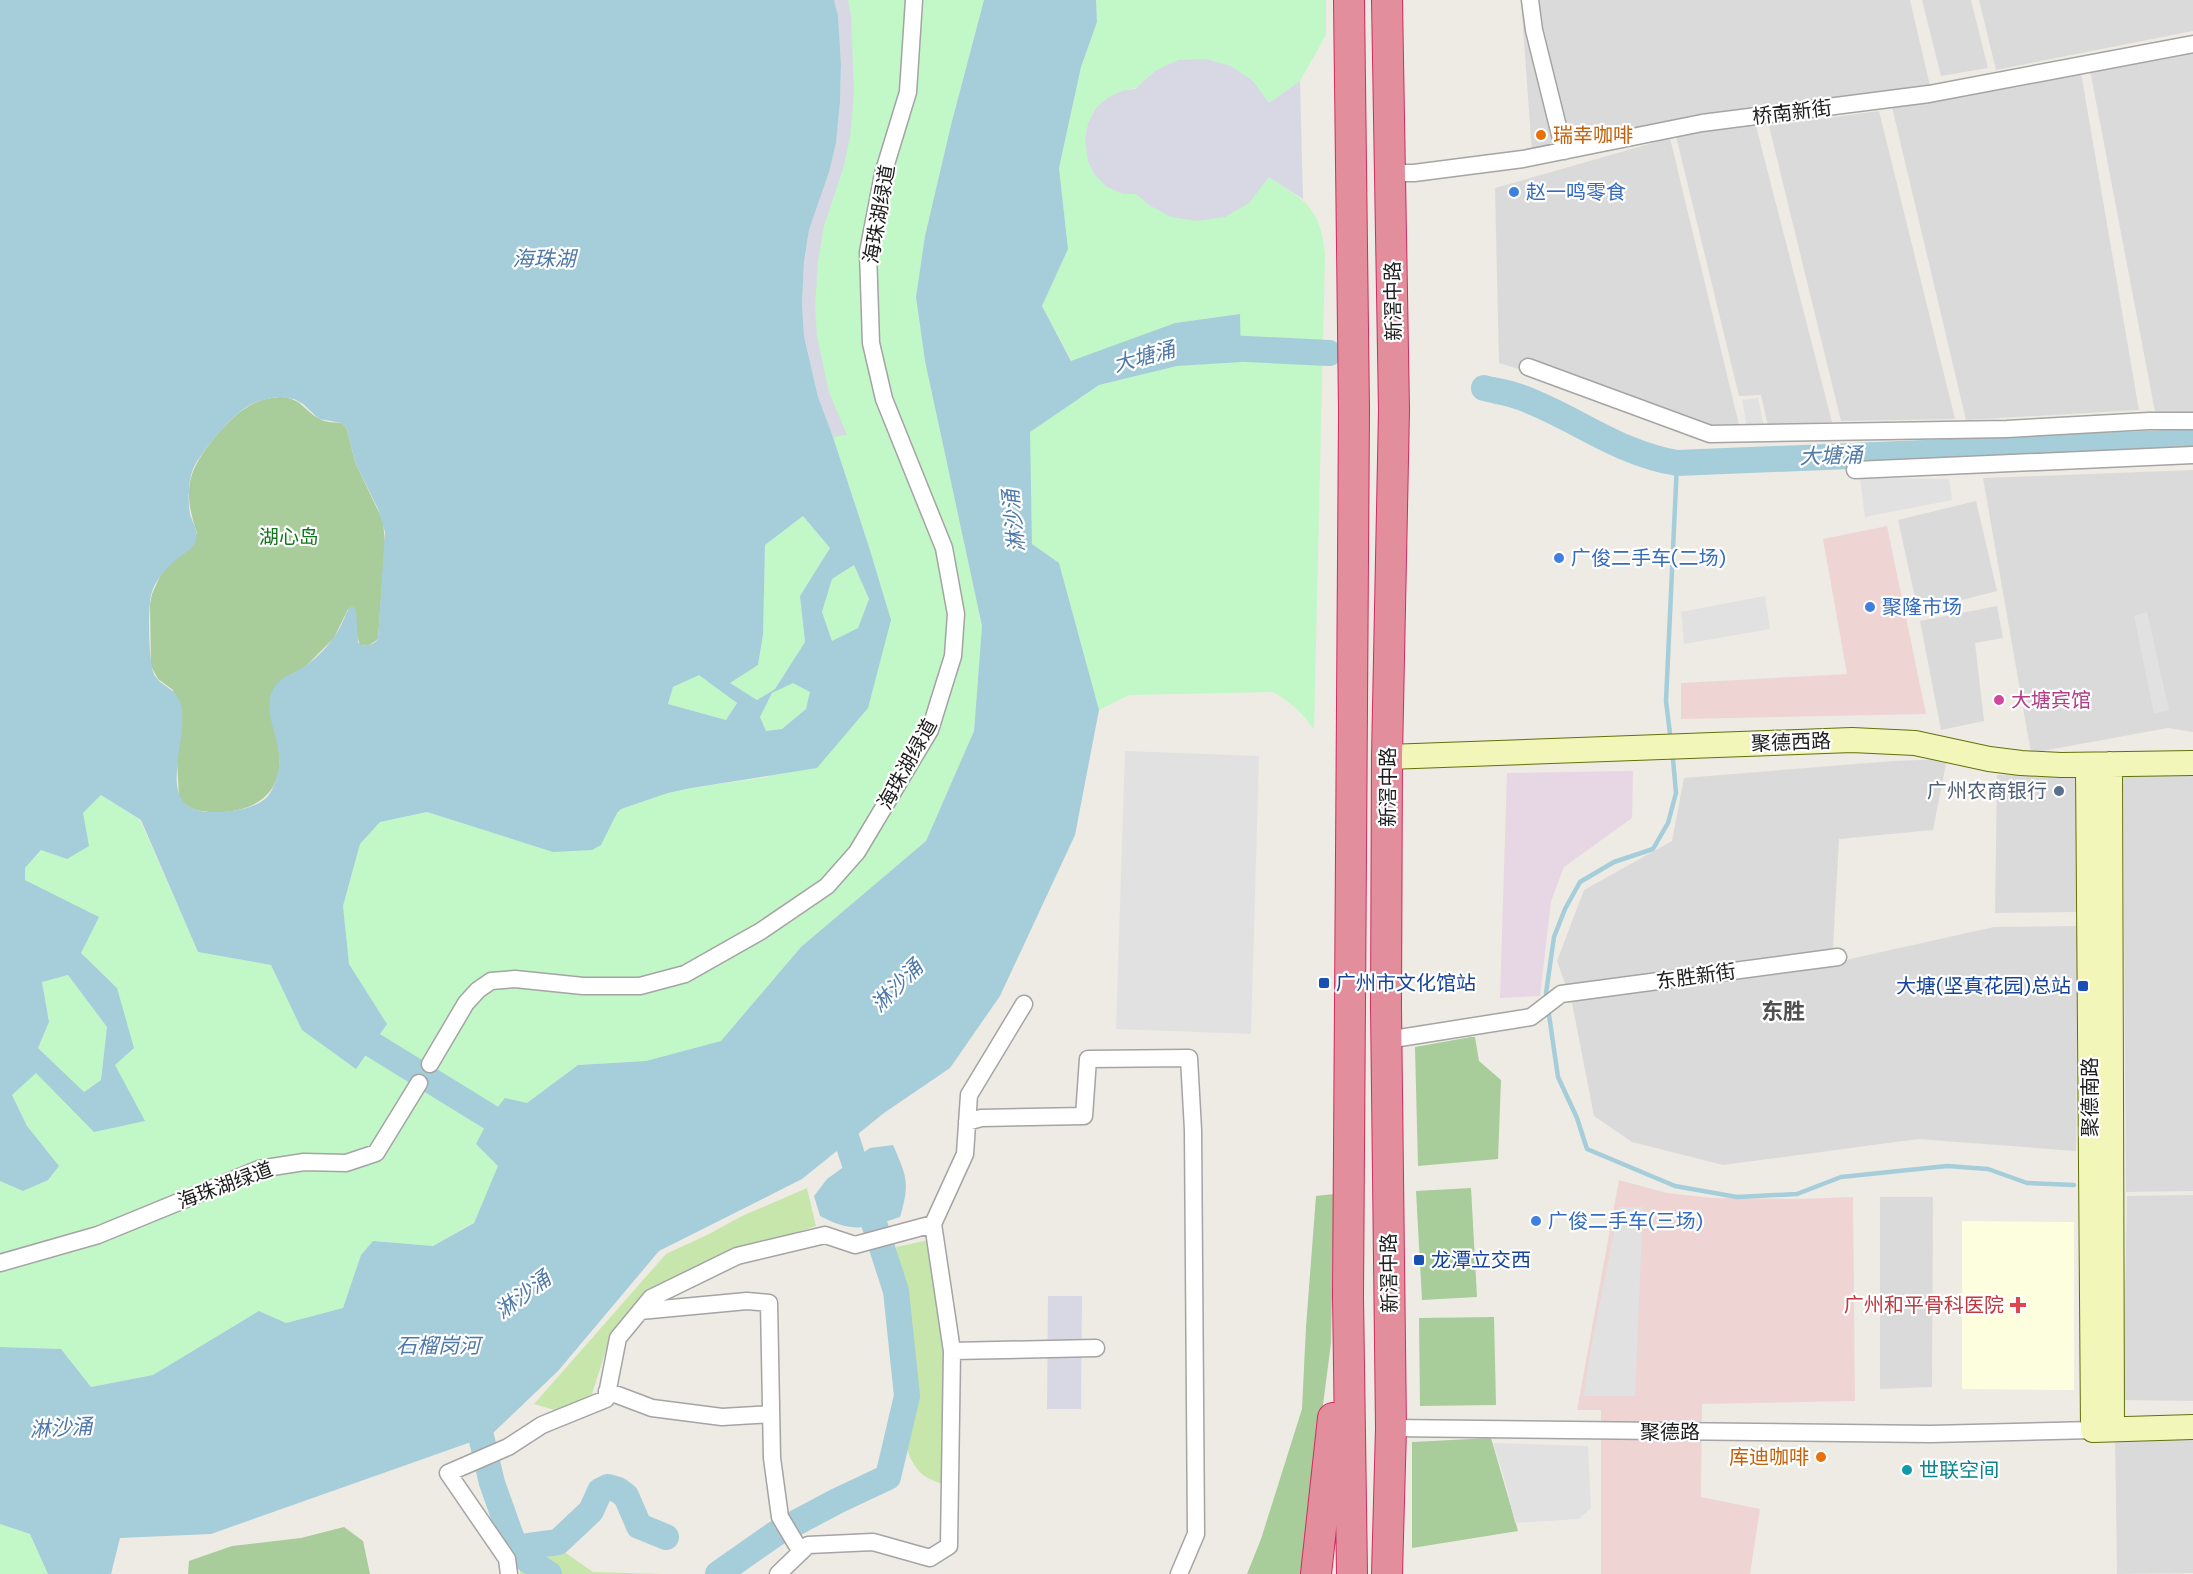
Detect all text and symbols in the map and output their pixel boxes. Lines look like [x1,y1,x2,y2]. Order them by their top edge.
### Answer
street label: 桥南新街 [1751,94,1833,130]
place label: 瑞幸咖啡 [1553,122,1633,148]
marker: 瑞幸咖啡 [1534,128,1548,142]
street label: 海珠湖绿道 [858,163,900,265]
place label: 赵一鸣零食 [1526,179,1626,205]
marker: 赵一鸣零食 [1507,185,1521,199]
water label: 海珠湖 [513,245,578,273]
street label: 新滘中路 [1379,261,1407,341]
water label: 大塘涌 [1110,335,1180,379]
water label: 大塘涌 [1799,441,1865,471]
water label: 淋沙涌 [997,486,1031,554]
park label: 湖心岛 [259,524,319,550]
place label: 广俊二手车(二场) [1571,545,1726,571]
marker: 广俊二手车(二场) [1552,551,1566,565]
place label: 聚隆市场 [1882,594,1962,620]
marker: 聚隆市场 [1863,600,1877,614]
place label: 大塘宾馆 [2011,687,2091,713]
marker: 大塘宾馆 [1992,693,2006,707]
street label: 海珠湖绿道 [871,714,943,814]
street label: 聚德西路 [1751,728,1831,756]
street label: 新滘中路 [1375,747,1401,827]
place label: 广州农商银行 [1927,778,2047,804]
marker: 广州农商银行 [2052,784,2066,798]
water label: 淋沙涌 [865,952,931,1018]
street label: 东胜新街 [1655,958,1737,994]
place label: 广州市文化馆站 [1336,970,1476,996]
place label: 大塘(坚真花园)总站 [1896,973,2071,999]
marker: 广州市文化馆站 [1317,976,1331,990]
marker: 大塘(坚真花园)总站 [2076,979,2090,993]
district label: 东胜 [1761,997,1805,1026]
street label: 聚德南路 [2077,1057,2103,1137]
street label: 海珠湖绿道 [174,1156,276,1214]
place label: 广俊二手车(三场) [1548,1208,1703,1234]
marker: 广俊二手车(三场) [1529,1214,1543,1228]
street label: 新滘中路 [1375,1233,1403,1313]
place label: 龙潭立交西 [1431,1247,1531,1273]
marker: 龙潭立交西 [1412,1253,1426,1267]
water label: 淋沙涌 [489,1264,558,1325]
place label: 广州和平骨科医院 [1844,1292,2004,1318]
marker: 广州和平骨科医院 [2009,1296,2027,1314]
water label: 石榴岗河 [396,1332,484,1360]
water label: 淋沙涌 [29,1412,95,1444]
street label: 聚德路 [1640,1419,1700,1445]
place label: 库迪咖啡 [1729,1444,1809,1470]
marker: 库迪咖啡 [1814,1450,1828,1464]
place label: 世联空间 [1919,1457,1999,1483]
marker: 世联空间 [1900,1463,1914,1477]

